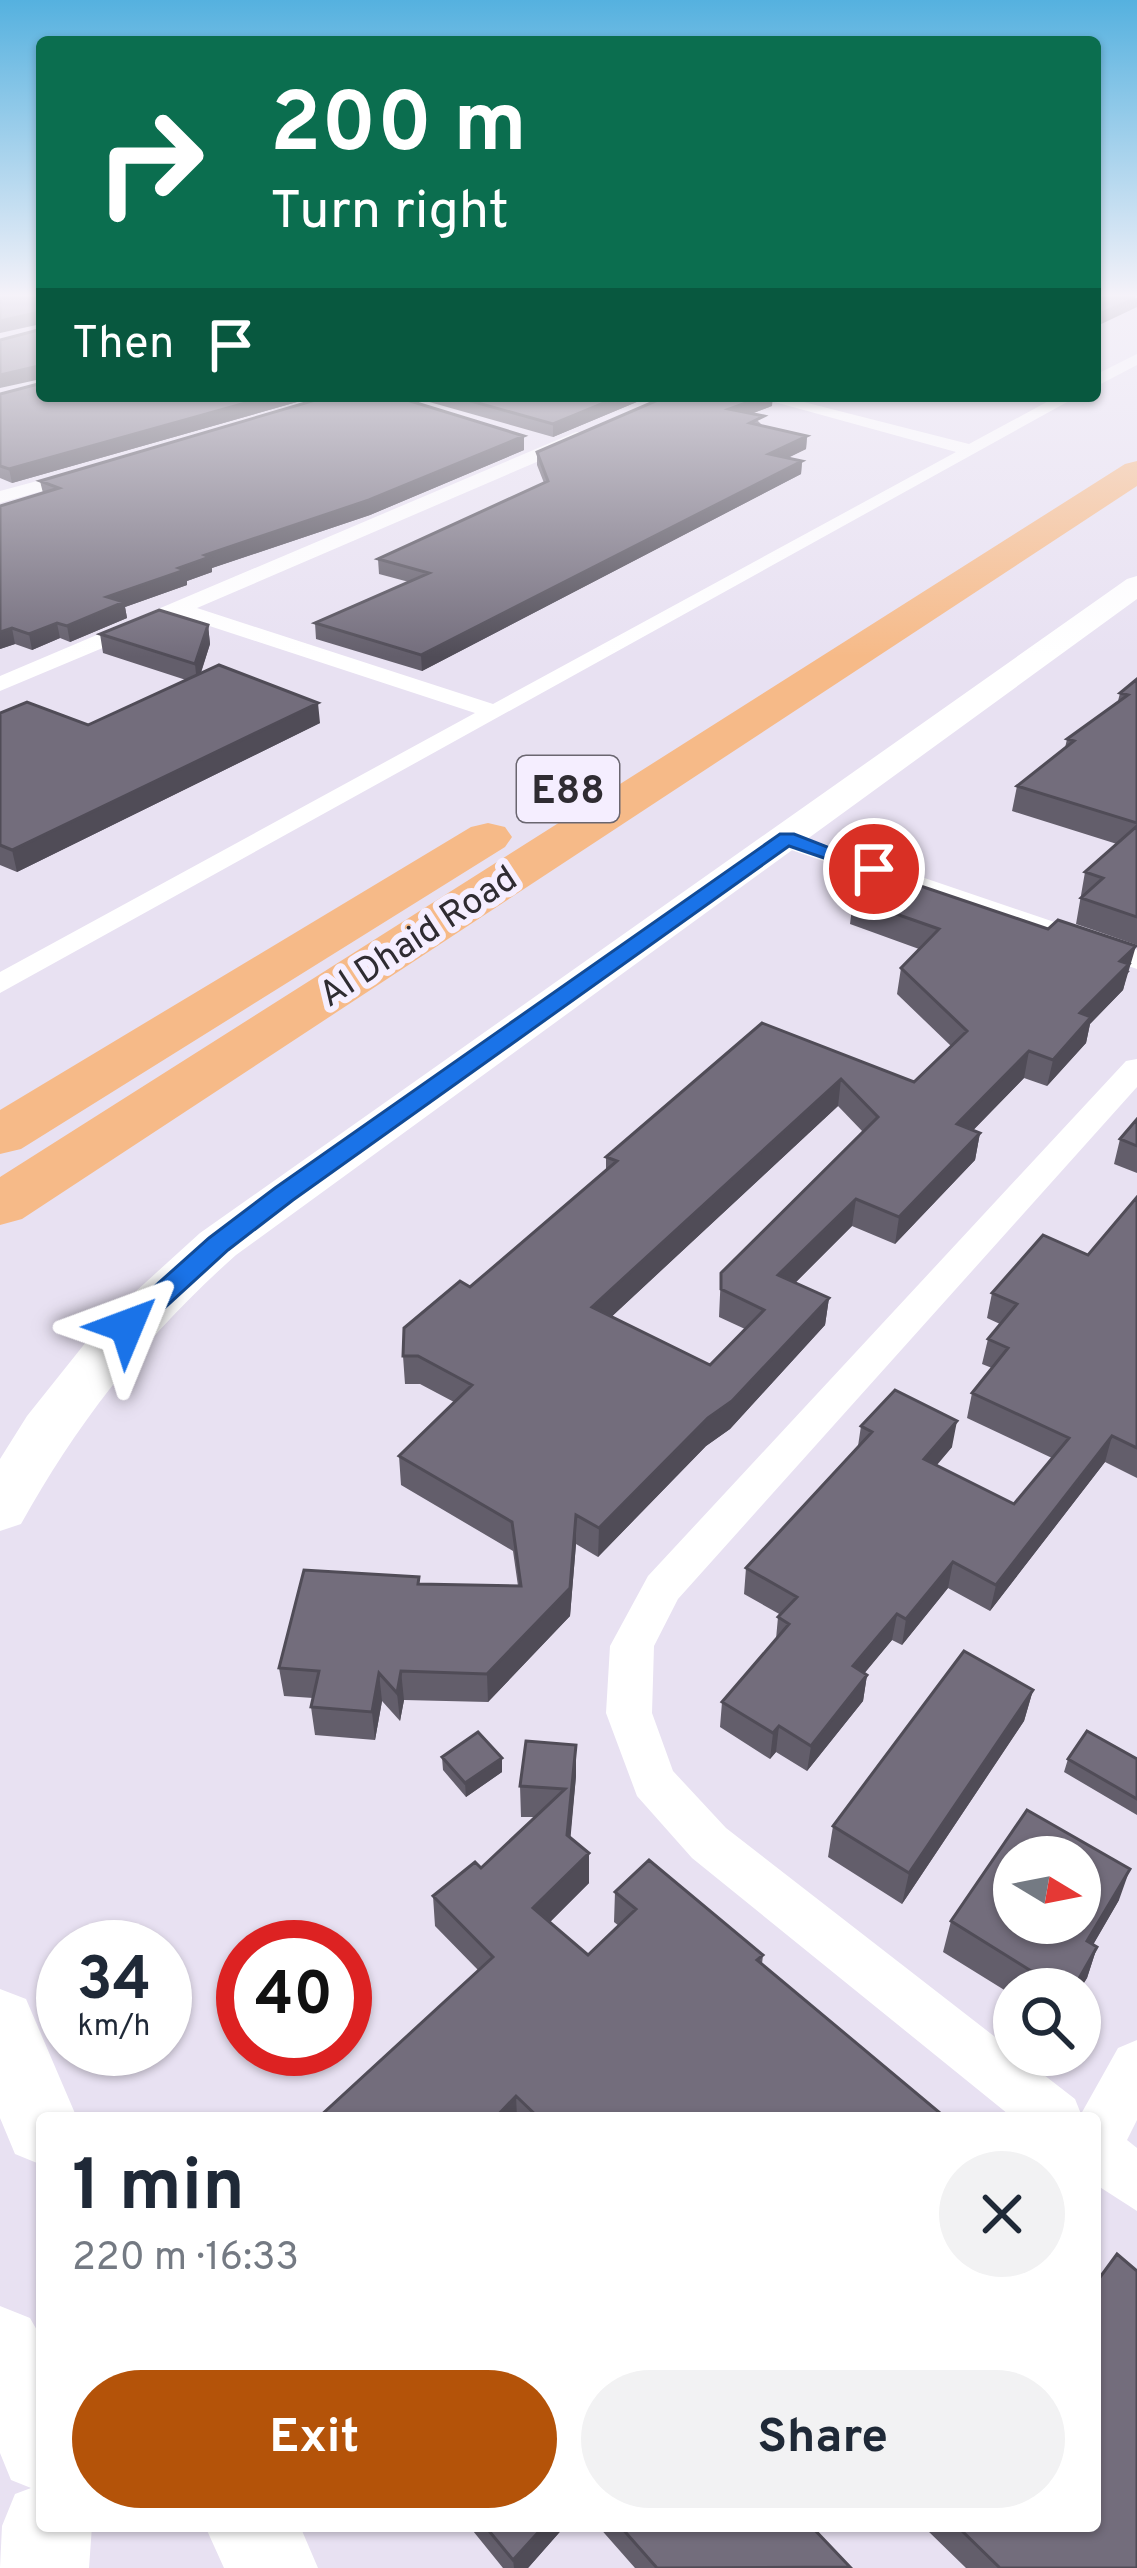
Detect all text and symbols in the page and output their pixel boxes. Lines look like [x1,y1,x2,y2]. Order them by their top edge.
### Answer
text: 200 m [270,75,527,181]
icon: right [72,84,228,240]
text: Turn right [270,179,509,248]
icon: arrive [198,312,264,378]
text: Then [72,317,174,374]
road number: E88 [517,756,619,822]
pin [823,818,925,920]
icon: arrive [841,836,907,902]
street label: Al Dhaid Road [311,857,527,1020]
position arrow [64,1263,190,1389]
north arrow [993,1836,1101,1944]
map controls [993,1836,1101,2076]
speed limit sign: 40 [216,1920,372,2076]
text: 34 [77,1945,151,2021]
button: search [993,1968,1101,2076]
text: km/h [78,2009,150,2046]
text: 1 min [72,2144,245,2236]
button: close [939,2151,1065,2277]
text: 220 m · 16:33 [72,2235,299,2284]
button: Exit [72,2370,557,2508]
button: Share [581,2370,1065,2508]

